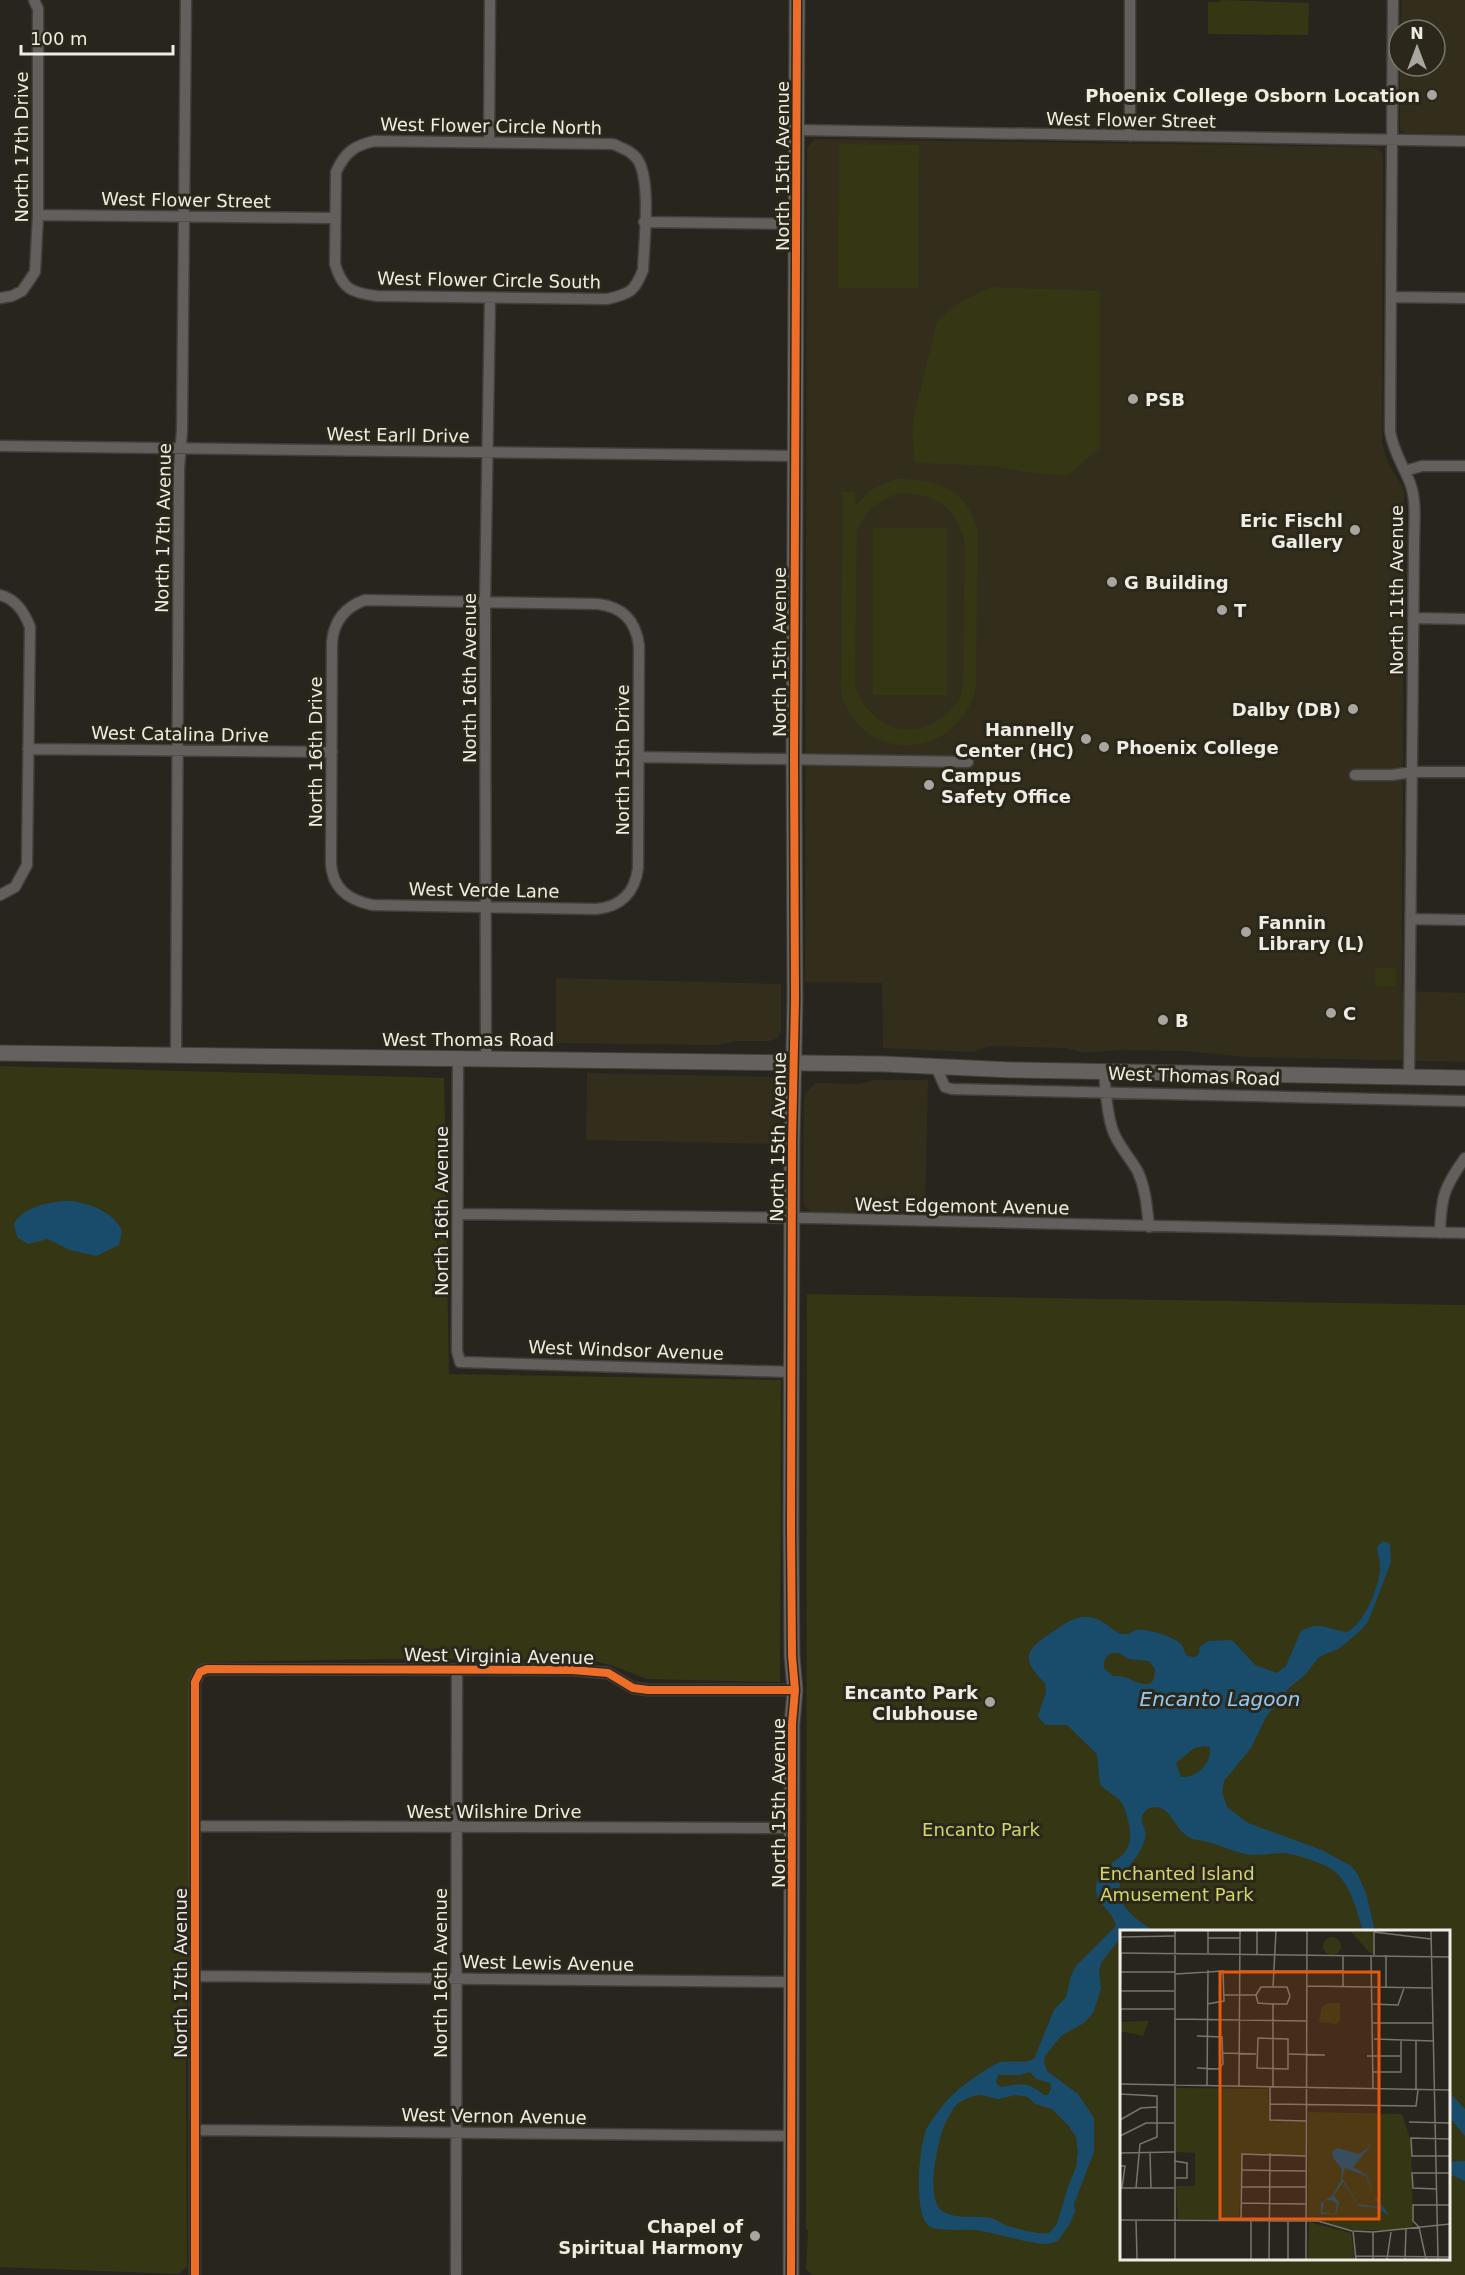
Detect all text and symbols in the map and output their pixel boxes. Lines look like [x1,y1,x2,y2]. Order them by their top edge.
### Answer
scale bar [21,18,172,56]
north arrow [1387,18,1447,78]
text: N [1410,24,1424,43]
text: 100 m [30,28,88,49]
street label: North 17th Drive [11,71,32,223]
street label: North 15th Avenue [772,81,793,251]
place label: Phoenix College Osborn Location [1085,85,1420,106]
marker: Phoenix College Osborn Location [1425,88,1439,102]
street label: West Flower Street [1046,108,1216,132]
street label: West Flower Circle North [380,114,602,138]
street label: West Flower Street [101,188,271,212]
street label: West Flower Circle South [377,268,601,292]
place label: PSB [1145,389,1185,410]
marker: PSB [1126,392,1140,406]
street label: West Earll Drive [326,423,470,447]
street label: North 17th Avenue [151,443,175,613]
street label: North 11th Avenue [1386,505,1407,675]
place label: Eric Fischl Gallery [1240,510,1343,552]
marker: Eric Fischl Gallery [1348,523,1362,537]
street label: North 15th Avenue [769,567,790,737]
place label: G Building [1124,572,1229,593]
marker: G Building [1105,575,1119,589]
street label: North 16th Avenue [459,593,480,763]
place label: T [1234,600,1247,621]
marker: T [1215,603,1229,617]
street label: North 16th Drive [305,676,326,828]
street label: North 15th Drive [612,684,633,836]
place label: Dalby (DB) [1232,699,1341,720]
marker: Dalby (DB) [1346,702,1360,716]
place label: Hannelly Center (HC) [955,719,1074,761]
street label: West Catalina Drive [91,722,269,746]
marker: Hannelly Center (HC) [1079,732,1093,746]
place label: Phoenix College [1116,737,1279,758]
marker: Phoenix College [1097,740,1111,754]
place label: Campus Safety Office [941,765,1071,807]
marker: Campus Safety Office [922,778,936,792]
street label: West Verde Lane [408,878,560,902]
place label: Fannin Library (L) [1258,912,1364,954]
marker: Fannin Library (L) [1239,925,1253,939]
place label: C [1343,1003,1356,1024]
marker: C [1324,1006,1338,1020]
place label: B [1175,1010,1189,1031]
marker: B [1156,1013,1170,1027]
street label: West Thomas Road [382,1029,554,1050]
street label: North 15th Avenue [766,1052,790,1222]
street label: West Thomas Road [1108,1063,1280,1089]
street label: North 16th Avenue [431,1126,452,1296]
street label: West Edgemont Avenue [854,1194,1070,1218]
street label: West Windsor Avenue [528,1336,724,1364]
street label: West Virginia Avenue [404,1644,594,1668]
place label: Encanto Park Clubhouse [844,1682,979,1724]
water label: Encanto Lagoon [1140,1687,1300,1711]
marker: Encanto Park Clubhouse [983,1695,997,1709]
street label: North 15th Avenue [768,1718,789,1888]
street label: West Wilshire Drive [407,1801,581,1822]
park label: Encanto Park [922,1819,1040,1840]
park label: Enchanted Island Amusement Park [1099,1863,1255,1905]
street label: North 17th Avenue [170,1888,191,2058]
street label: North 16th Avenue [430,1888,451,2058]
inset map [1120,1930,1450,2260]
street label: West Lewis Avenue [462,1951,634,1975]
street label: West Vernon Avenue [401,2104,587,2128]
place label: Chapel of Spiritual Harmony [558,2216,743,2258]
marker: Chapel of Spiritual Harmony [748,2229,762,2243]

